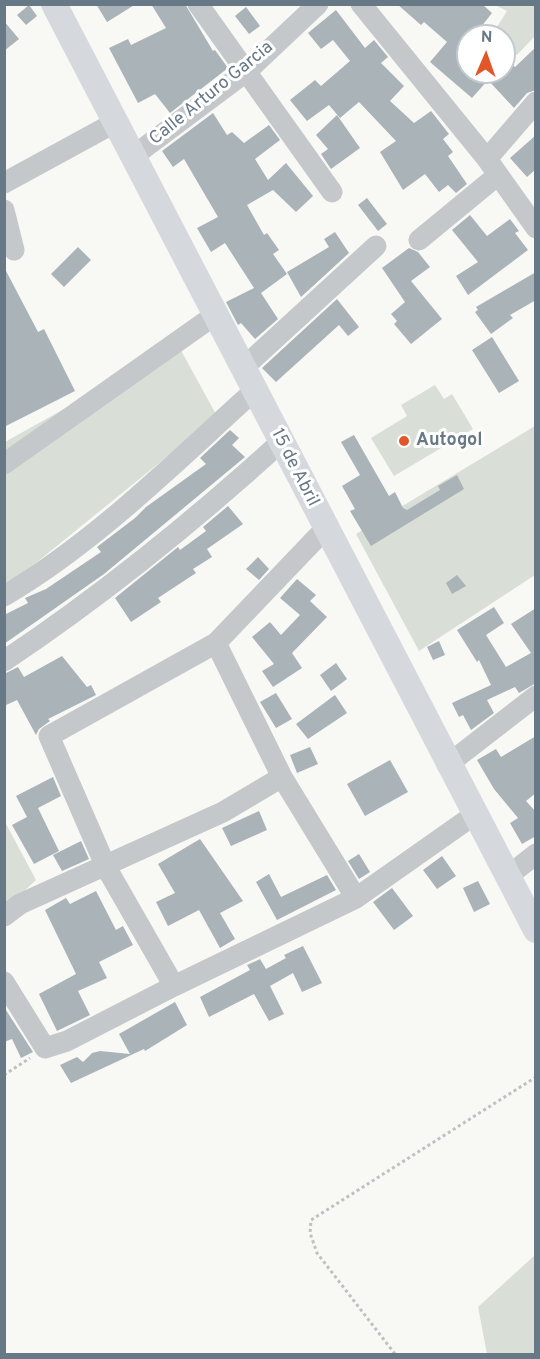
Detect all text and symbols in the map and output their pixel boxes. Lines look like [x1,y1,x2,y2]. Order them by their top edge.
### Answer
north arrow [456,24,516,84]
text: N [480,28,493,48]
street label: Calle Arturo Garcia [146,37,278,151]
street label: 15 de Abril [265,425,323,511]
place label: Autogol [416,430,483,452]
marker: Autogol [397,434,411,448]

